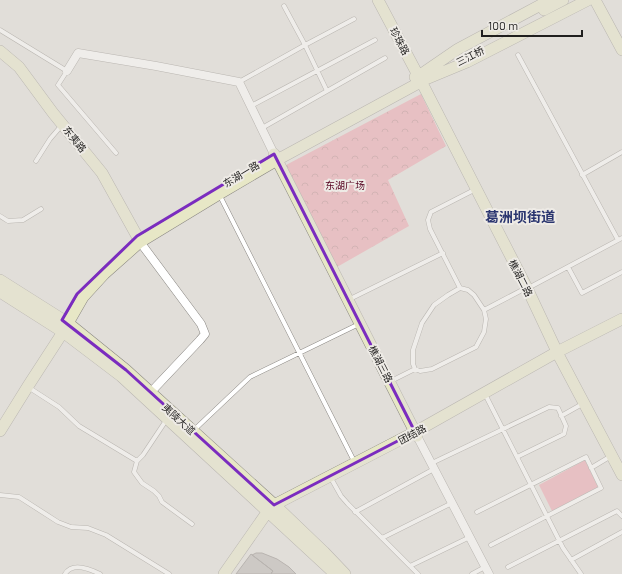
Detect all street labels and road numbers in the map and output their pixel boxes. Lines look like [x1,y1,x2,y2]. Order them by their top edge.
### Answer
street label: 珍珠路 [388,25,412,57]
street label: 三江桥 [454,44,486,68]
street label: 东夷路 [61,124,89,154]
street label: 东湖一路 [221,159,261,189]
street label: 樵湖二路 [507,257,535,299]
street label: 樵湖三路 [367,343,395,385]
street label: 夷陵大道 [160,401,198,437]
street label: 团结路 [396,422,428,446]

